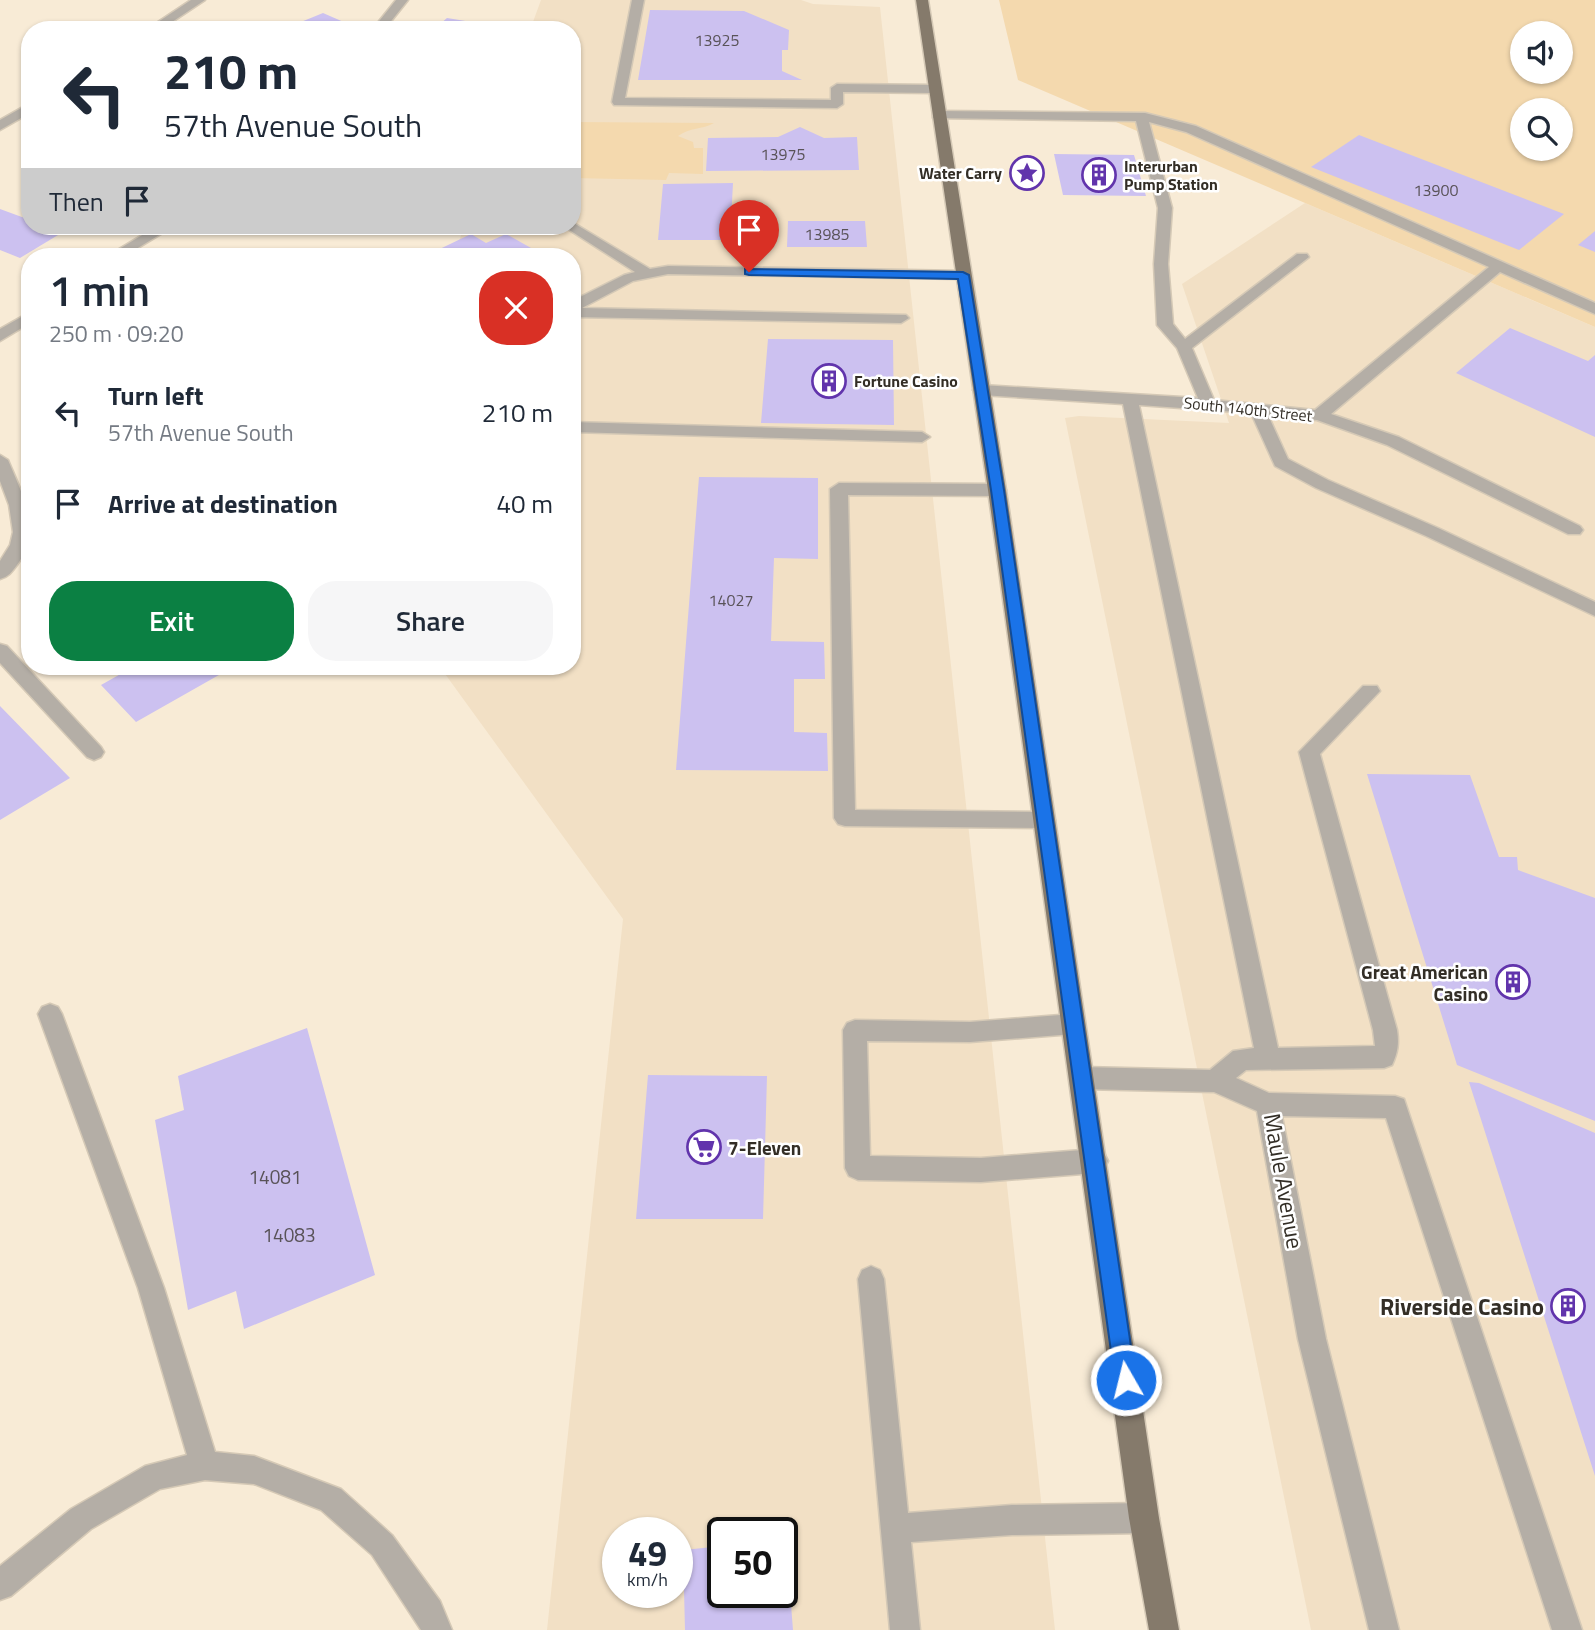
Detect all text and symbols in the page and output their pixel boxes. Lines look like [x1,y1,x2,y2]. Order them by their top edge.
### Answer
map controls [1510,21,1573,161]
button: sound [1510,21,1573,84]
house number: 13925 [695,28,739,52]
text: 210 m [164,33,298,108]
icon: left [49,49,140,140]
button: search [1510,98,1573,161]
text: 57th Avenue South [164,101,422,149]
house number: 13975 [761,142,805,166]
place icon: Water Carry [1008,154,1046,192]
place label: Interurban Pump Station [1124,154,1218,196]
building icon: Interurban Pump Station [1080,156,1118,194]
place label: Water Carry [919,161,1002,185]
house number: 13900 [1414,178,1458,202]
text: Then [49,182,104,221]
icon: arrive [118,182,156,220]
pin [719,200,779,272]
icon: arrive [730,211,768,249]
house number: 13985 [805,222,849,246]
text: 1 min [49,258,150,322]
button: close [479,271,553,345]
text: 250 m · 09:20 [49,316,184,351]
building icon: Fortune Casino [810,362,848,400]
place label: Fortune Casino [854,369,958,393]
text: Turn left [108,376,203,415]
street label: South 140th Street [1182,390,1314,428]
text: 210 m [482,393,553,432]
icon: left [49,394,87,432]
text: 57th Avenue South [108,415,294,450]
text: Arrive at destination [108,484,338,523]
text: 40 m [496,484,553,523]
icon: arrive [49,485,87,523]
button: Exit [49,581,294,661]
button: Share [308,581,553,661]
house number: 14027 [709,588,753,612]
place label: Great American Casino [1361,957,1488,1008]
building icon: Great American Casino [1494,963,1532,1001]
street label: Maule Avenue [1255,1111,1313,1251]
supermarket icon: 7-Eleven [685,1128,723,1166]
place label: 7-Eleven [728,1133,801,1162]
house number: 14081 [248,1162,302,1191]
house number: 14083 [262,1220,316,1249]
building icon: Riverside Casino [1549,1287,1587,1325]
place label: Riverside Casino [1380,1289,1544,1324]
position arrow [1089,1343,1163,1417]
speed limit sign: 50 [707,1517,798,1608]
text: 49 [628,1526,667,1580]
text: km/h [627,1566,668,1593]

